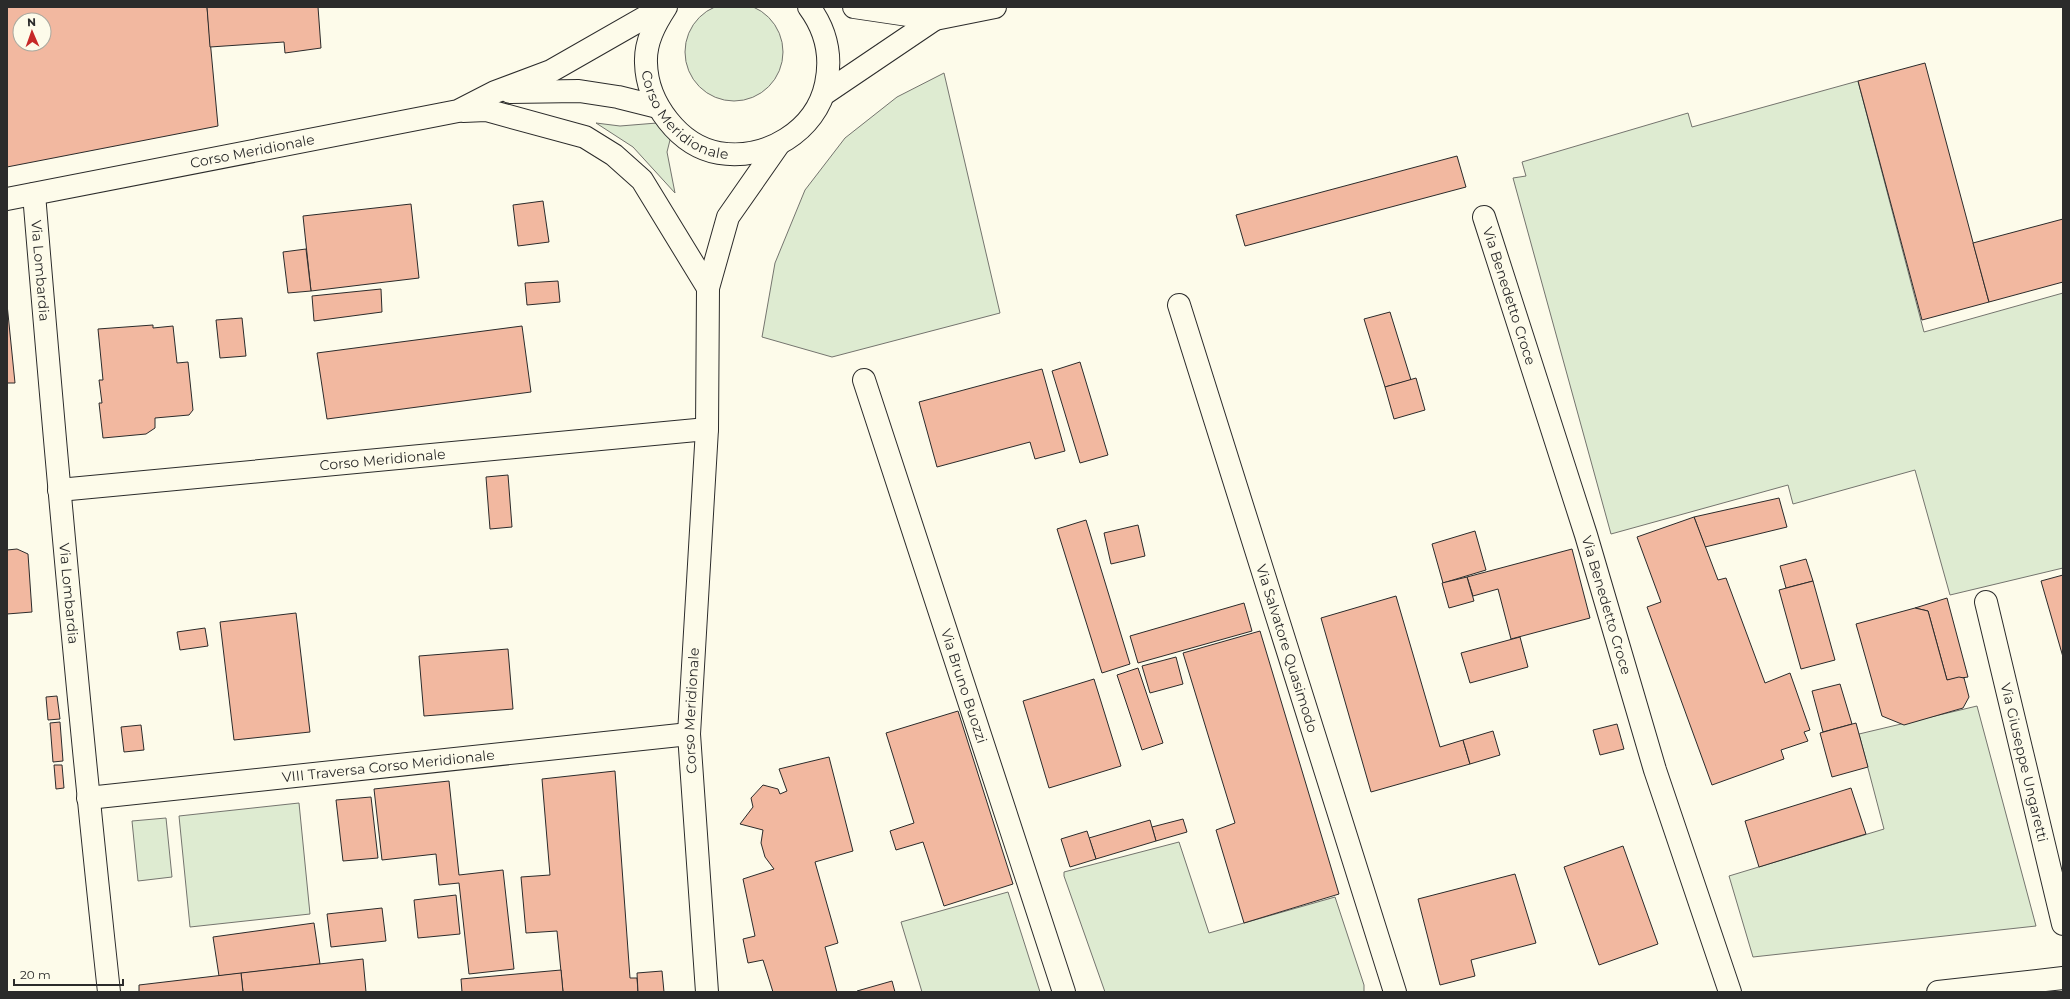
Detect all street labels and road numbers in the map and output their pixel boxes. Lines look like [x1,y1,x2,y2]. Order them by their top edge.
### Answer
street label: Corso Meridionale [638,69,729,163]
street label: Corso Meridionale [189,130,316,172]
street label: Via Lombardia [27,219,54,322]
street label: Via Benedetto Croce [1479,225,1540,367]
street label: Corso Meridionale [319,445,446,474]
street label: Via Benedetto Croce [1578,533,1635,677]
street label: Via Lombardia [55,542,83,645]
street label: Via Salvatore Quasimodo [1252,562,1322,735]
street label: Via Bruno Buozzi [937,626,991,746]
street label: Corso Meridionale [680,647,703,774]
street label: Via Giuseppe Ungaretti [1997,681,2052,844]
street label: VIII Traversa Corso Meridionale [281,746,495,786]

